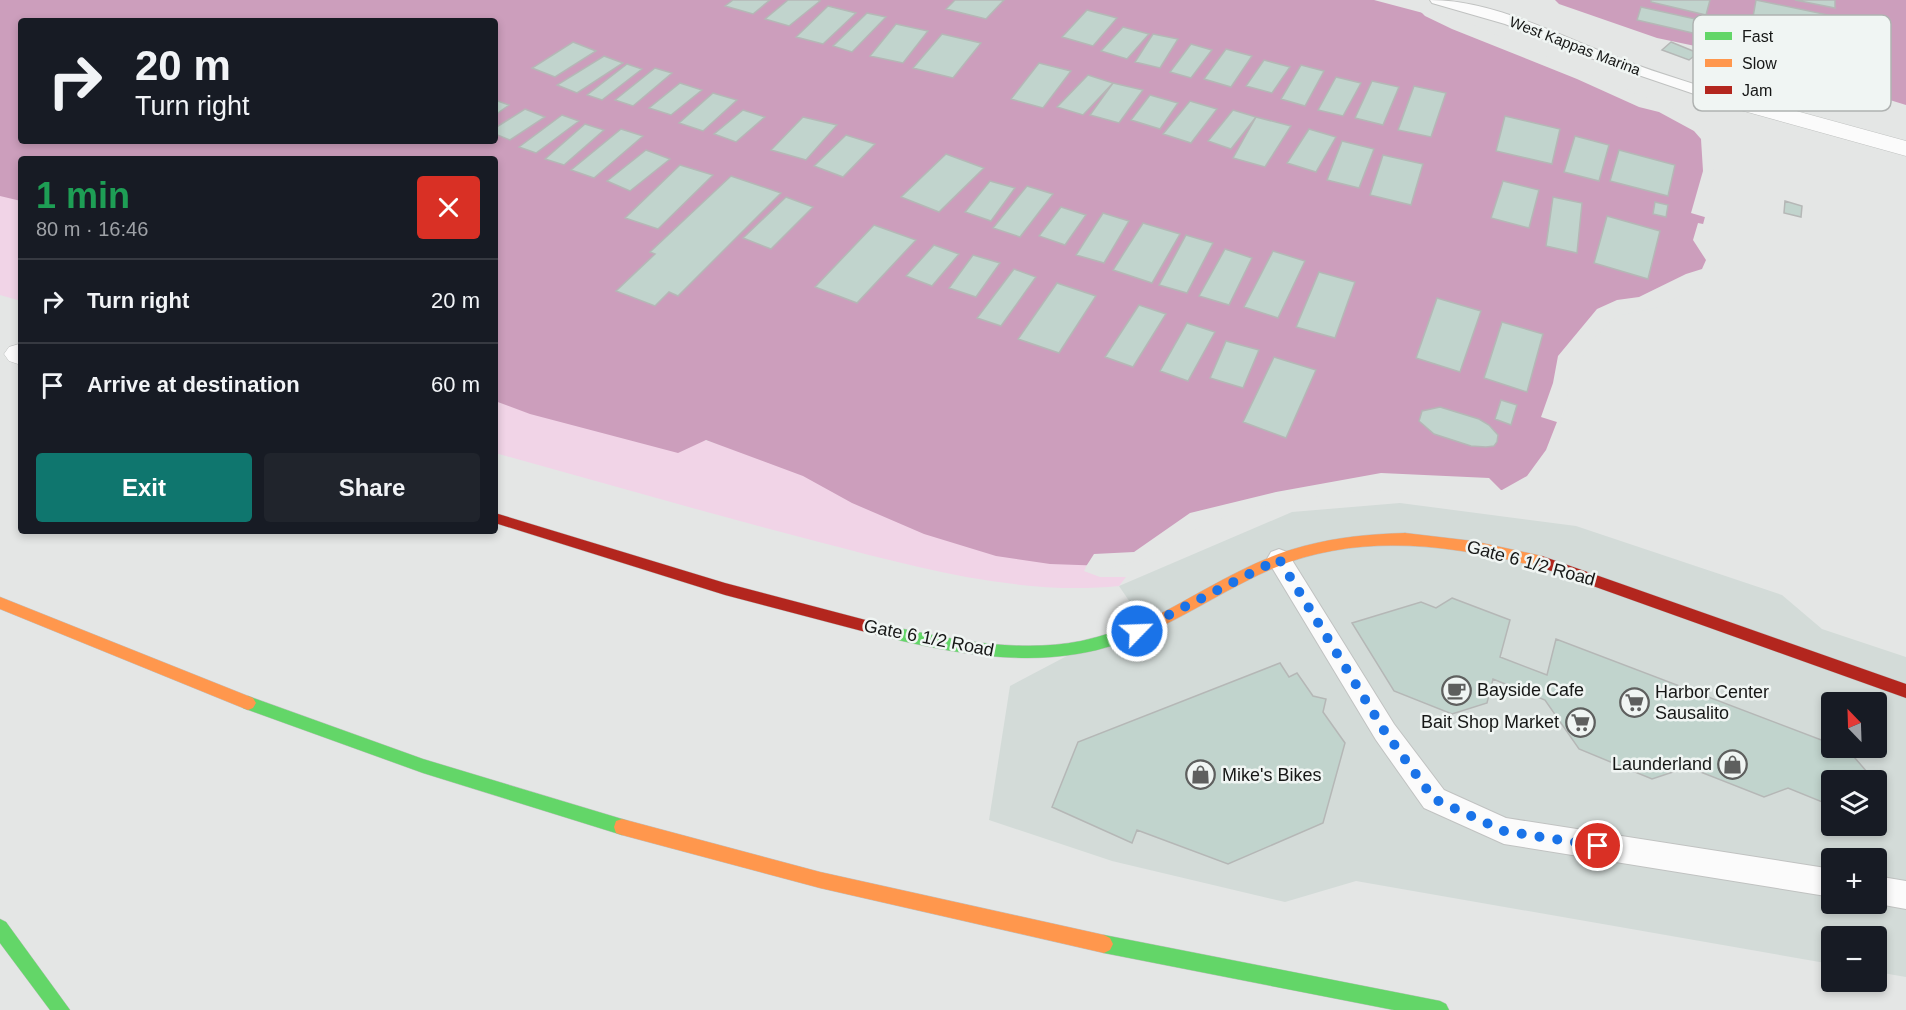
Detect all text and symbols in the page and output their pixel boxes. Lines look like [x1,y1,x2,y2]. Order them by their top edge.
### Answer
street label: West Kappas Marina [1507,13,1644,79]
legend [1693,15,1891,111]
text: Fast [1742,28,1774,45]
icon: right [36,42,114,120]
text: 20 m [135,42,231,89]
text: Slow [1742,55,1777,72]
text: Jam [1742,82,1772,99]
text: Turn right [135,91,250,121]
text: 1 min [36,175,130,216]
button: close [417,176,480,239]
text: 80 m · 16:46 [36,218,148,240]
icon: right [36,285,69,318]
text: Turn right [87,288,189,313]
text: 20 m [431,288,480,313]
icon: arrive [36,369,69,402]
text: Arrive at destination [87,372,300,397]
text: 60 m [431,372,480,397]
button: Exit [36,453,252,522]
button: Share [264,453,480,522]
street label: Gate 6 1/2 Road [1465,536,1597,590]
position arrow [1105,599,1169,663]
street label: Gate 6 1/2 Road [862,616,996,660]
cafe icon: Bayside Cafe [1440,674,1472,706]
place label: Bayside Cafe [1477,680,1584,700]
place label: Harbor Center Sausalito [1655,682,1769,723]
supermarket icon: Harbor Center Sausalito [1618,686,1650,718]
north arrow [1821,692,1887,758]
map controls [1821,692,1887,992]
supermarket icon: Bait Shop Market [1564,706,1596,738]
place label: Bait Shop Market [1421,712,1559,732]
shop icon: Launderland [1717,748,1749,780]
place label: Launderland [1612,754,1712,774]
shop icon: Mike's Bikes [1185,759,1217,791]
place label: Mike's Bikes [1222,765,1321,785]
button: layers [1821,770,1887,836]
pin [1572,820,1623,871]
icon: arrive [1581,829,1614,862]
button: + [1821,848,1887,914]
button: − [1821,926,1887,992]

